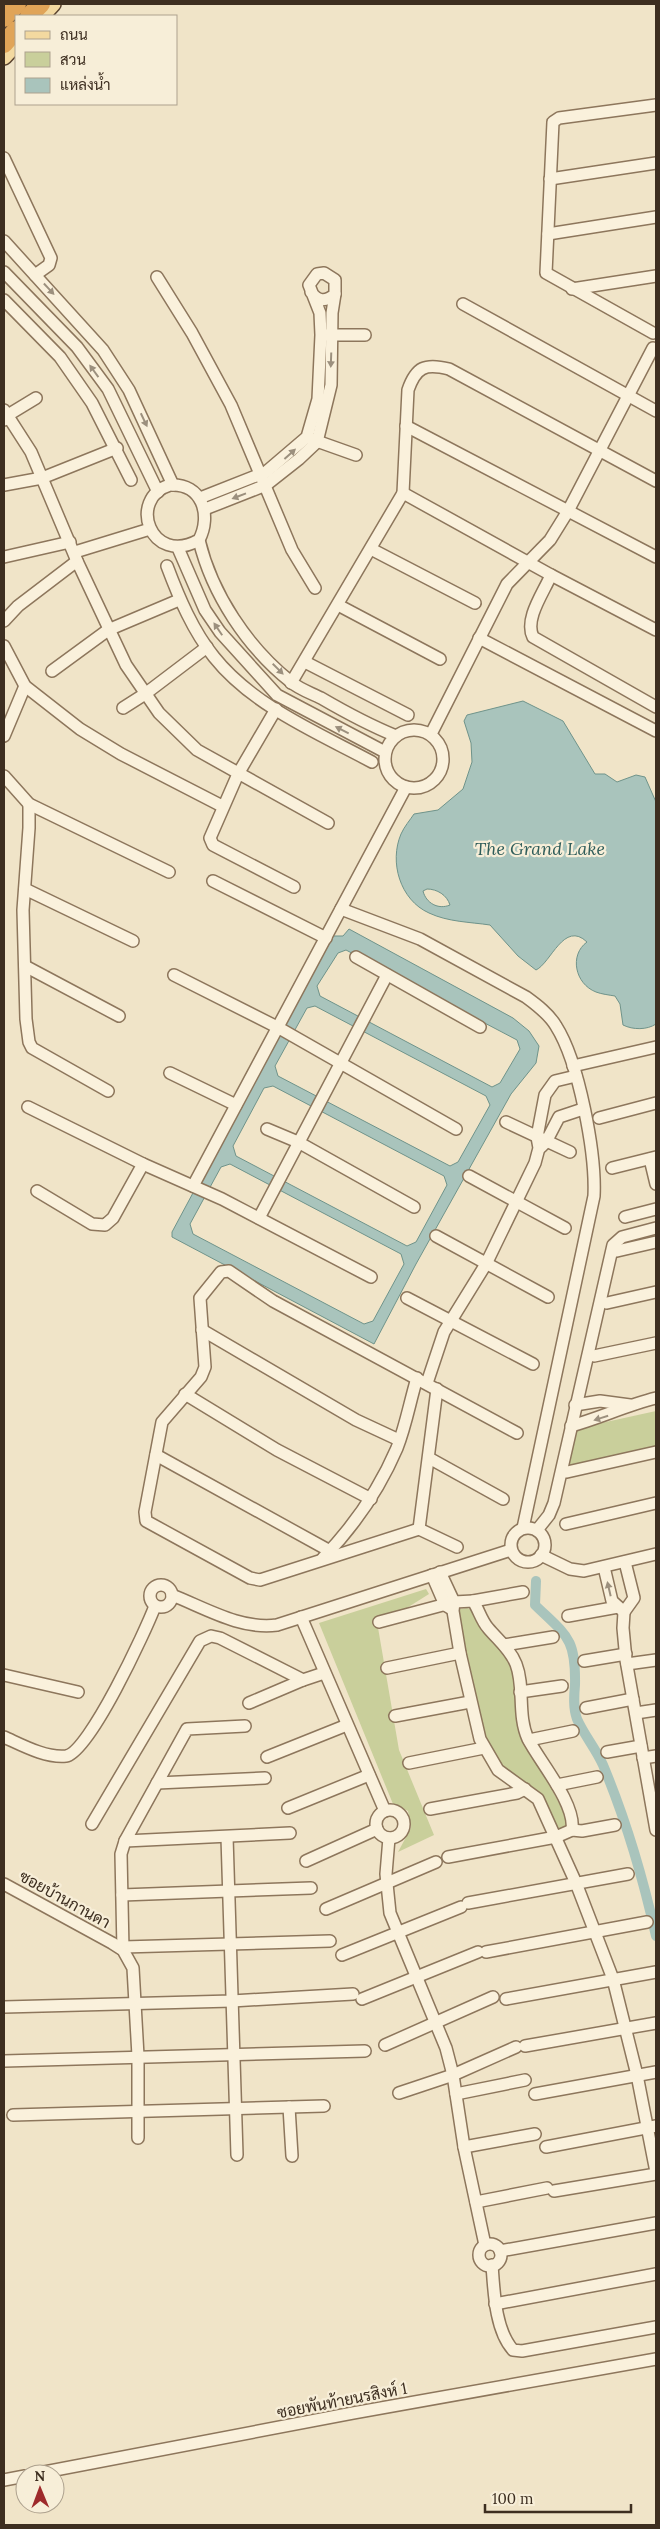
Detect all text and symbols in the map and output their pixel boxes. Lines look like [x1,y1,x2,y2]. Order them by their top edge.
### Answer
legend [15,15,178,105]
text: ถนน [60,25,88,44]
text: สวน [60,50,86,69]
text: แหล่งน้ำ [60,72,111,94]
one-way arrow [43,283,55,295]
one-way arrow [327,352,335,368]
one-way arrow [89,365,100,378]
one-way arrow [140,413,148,427]
one-way arrow [283,448,295,460]
one-way arrow [231,492,246,500]
one-way arrow [213,622,223,635]
one-way arrow [272,663,284,675]
one-way arrow [334,726,349,734]
water label: The Grand Lake [475,837,605,860]
one-way arrow [593,1414,608,1422]
one-way arrow [605,1581,613,1596]
street label: ซอยบ้านกานดา [16,1866,114,1932]
street label: ซอยพันท้ายนรสิงห์ 1 [275,2376,409,2422]
north arrow [15,2464,65,2514]
text: N [34,2467,46,2485]
scale bar [485,2482,631,2514]
text: 100 m [492,2489,533,2508]

